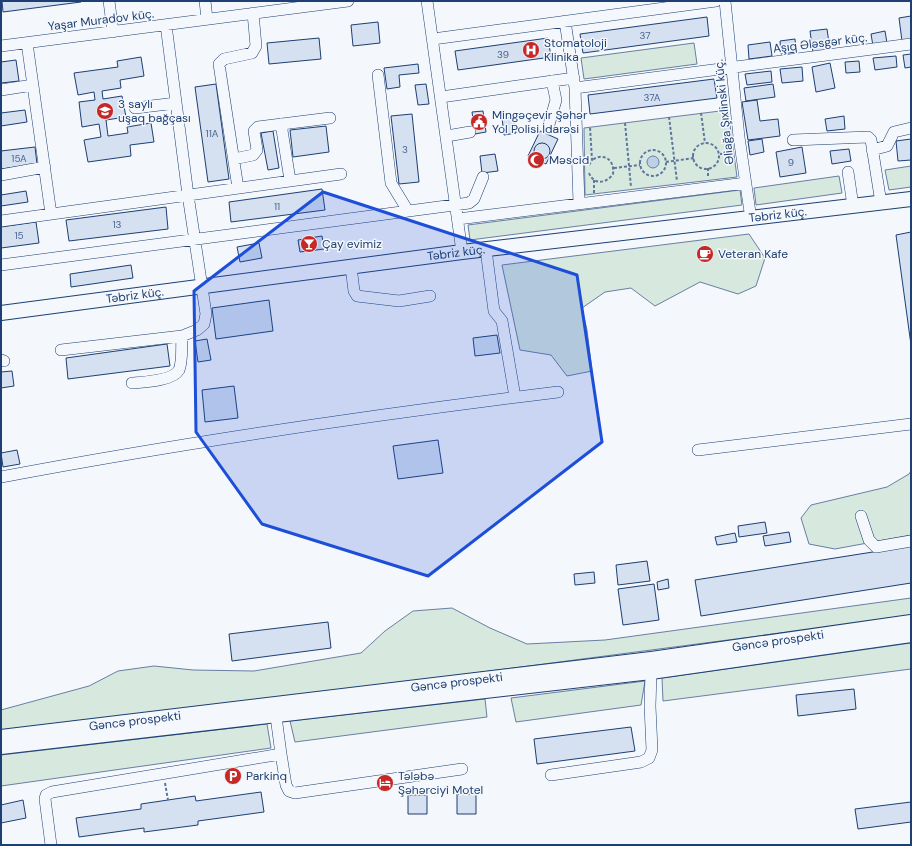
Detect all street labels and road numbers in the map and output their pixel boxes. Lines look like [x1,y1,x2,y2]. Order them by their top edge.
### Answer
street label: Yaşar Muradov küç. [47,6,155,34]
street label: Aşıq Ələsgər küç. [772,29,868,57]
street label: Əliağa Şıxlinski küç. [711,59,737,165]
street label: Təbriz küç. [748,203,808,226]
street label: Təbriz küç. [426,241,486,265]
street label: Təbriz küç. [105,284,165,307]
street label: Gəncə prospekti [731,626,825,655]
street label: Gəncə prospekti [410,669,504,696]
street label: Gəncə prospekti [88,707,182,734]

